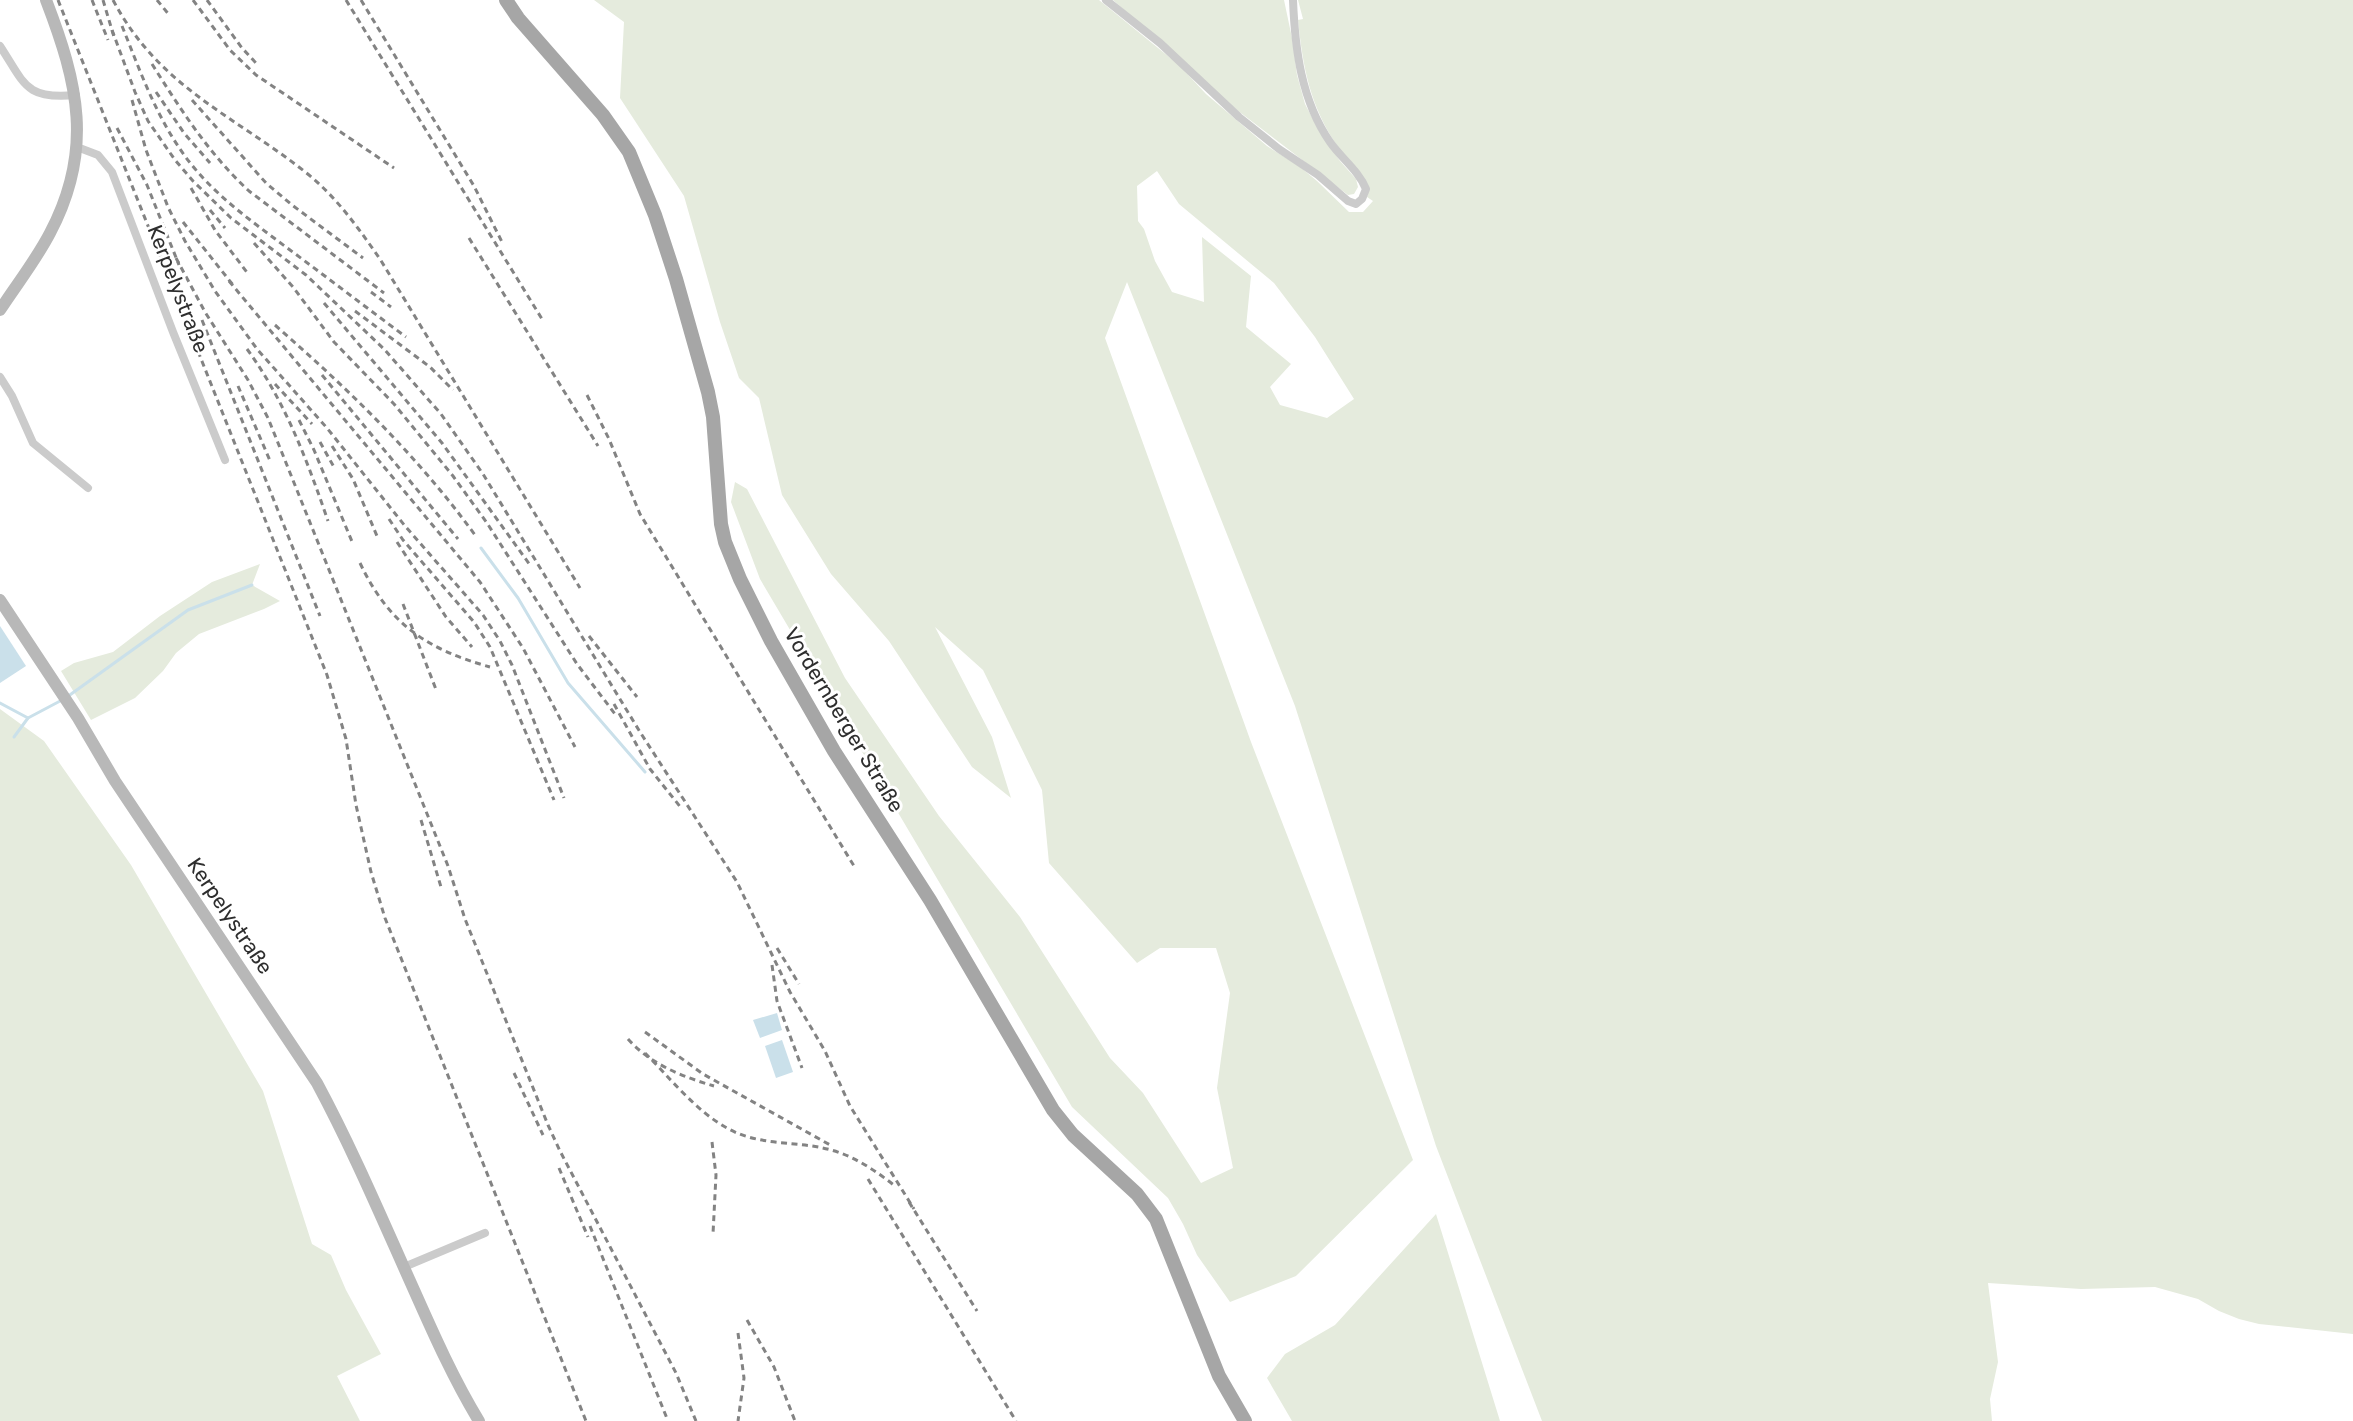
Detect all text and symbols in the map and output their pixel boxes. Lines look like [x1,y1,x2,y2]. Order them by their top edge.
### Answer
street label: Kerpelystraße [143,221,214,356]
street label: Vordernberger Straße [779,623,910,817]
street label: Kerpelystraße [182,853,278,979]

